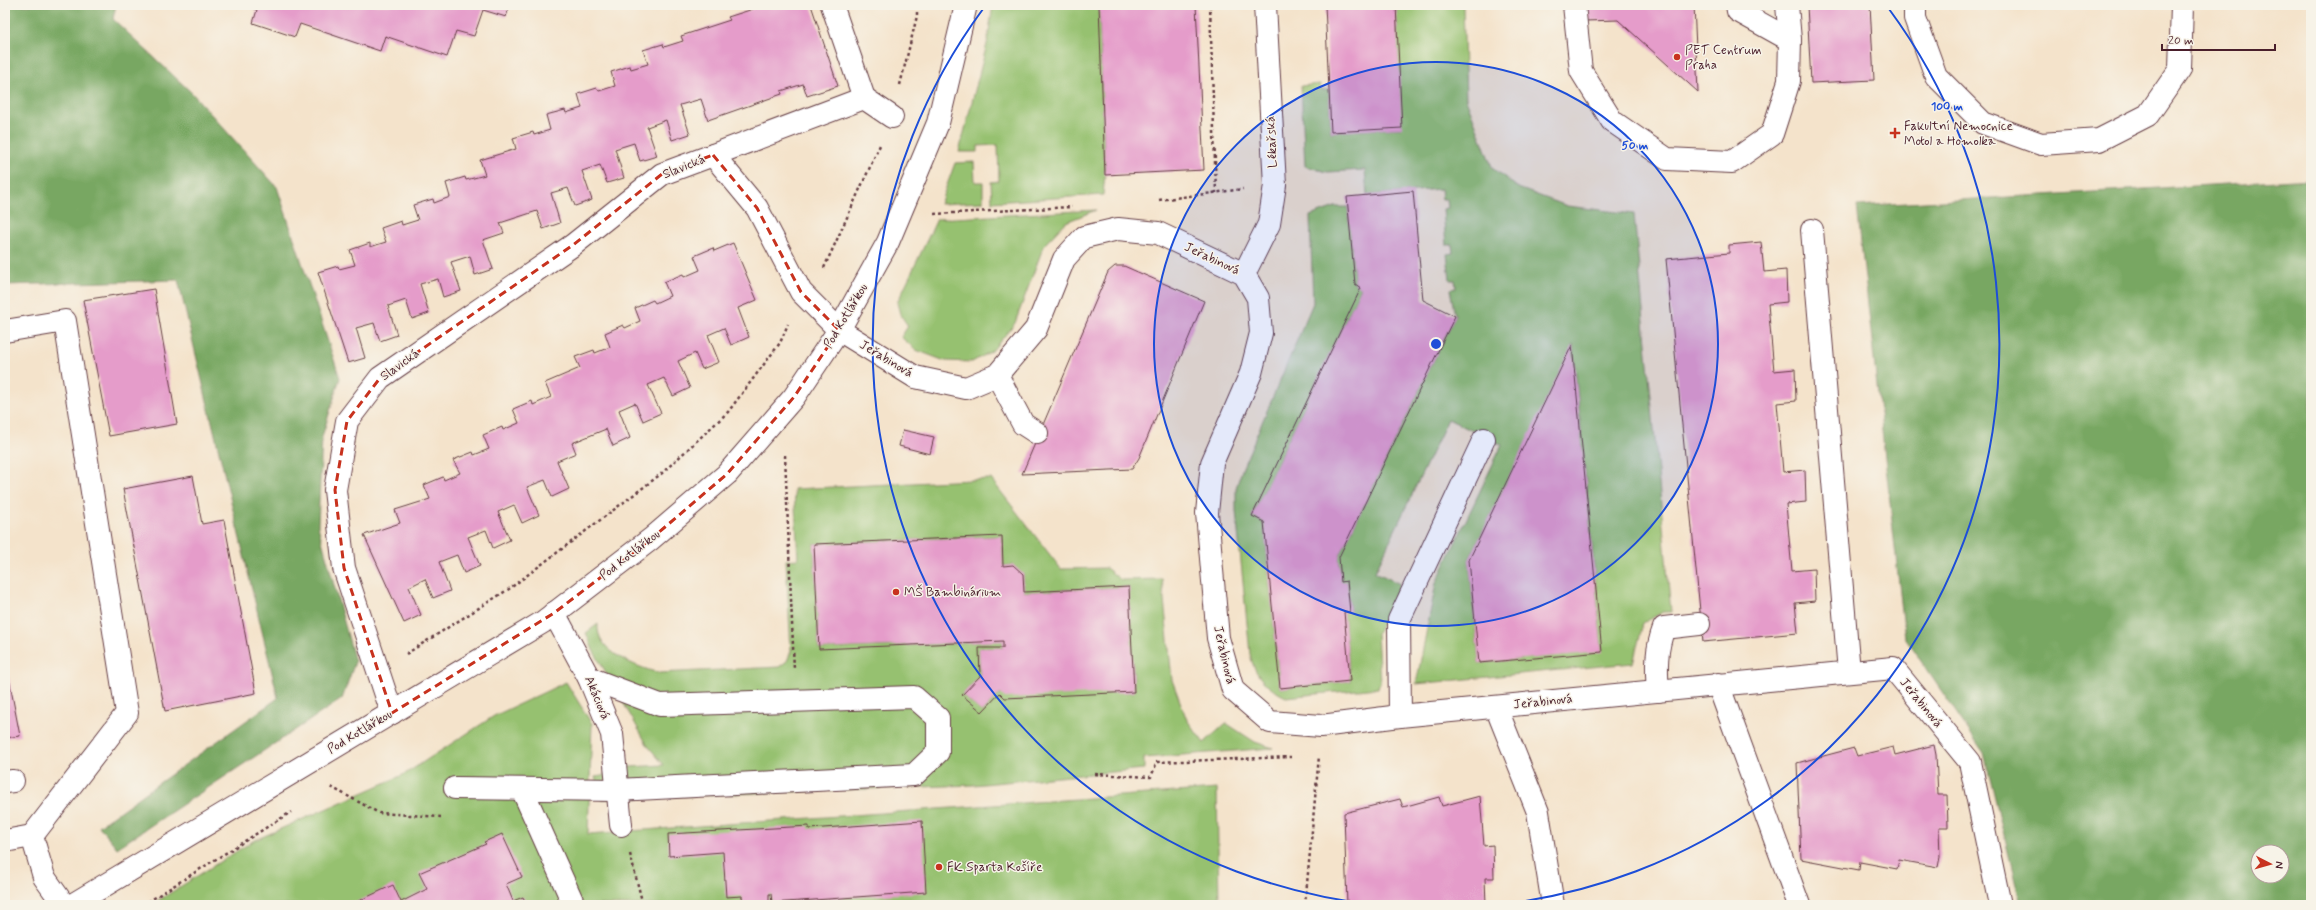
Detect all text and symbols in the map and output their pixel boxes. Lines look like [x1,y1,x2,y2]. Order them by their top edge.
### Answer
scale bar [2162,26,2275,52]
text: 20 m [2168,33,2194,49]
place label: PET Centrum Praha [1685,42,1762,74]
marker: PET Centrum Praha [1672,52,1682,62]
text: 100 m [1931,99,1964,115]
street label: Lékařská [1262,116,1282,168]
place label: Fakultní Nemocnice Motol a Homolka [1904,118,2013,150]
marker: Fakultní Nemocnice Motol a Homolka [1889,127,1901,139]
text: 50 m [1622,138,1649,154]
street label: Slavická [660,151,708,183]
street label: Jeřabinová [1181,239,1243,279]
street label: Pod Kotlářkou [820,280,872,352]
street label: Jeřabinová [856,336,916,382]
centre of rings [1429,337,1443,351]
street label: Slavická [377,345,423,385]
street label: Pod Kotlářkou [596,526,664,584]
place label: MŠ Bambinárium [904,584,1001,601]
marker: MŠ Bambinárium [891,587,901,597]
street label: Jeřabinová [1209,624,1239,686]
street label: Akáciová [580,674,614,722]
street label: Jeřabinová [1896,675,1946,731]
street label: Jeřabinová [1513,690,1573,714]
street label: Pod Kotlářkou [324,706,396,758]
north arrow [2250,844,2290,884]
place label: FK Sparta Košíře [947,859,1042,876]
text: N [2272,861,2286,869]
marker: FK Sparta Košíře [934,862,944,872]

